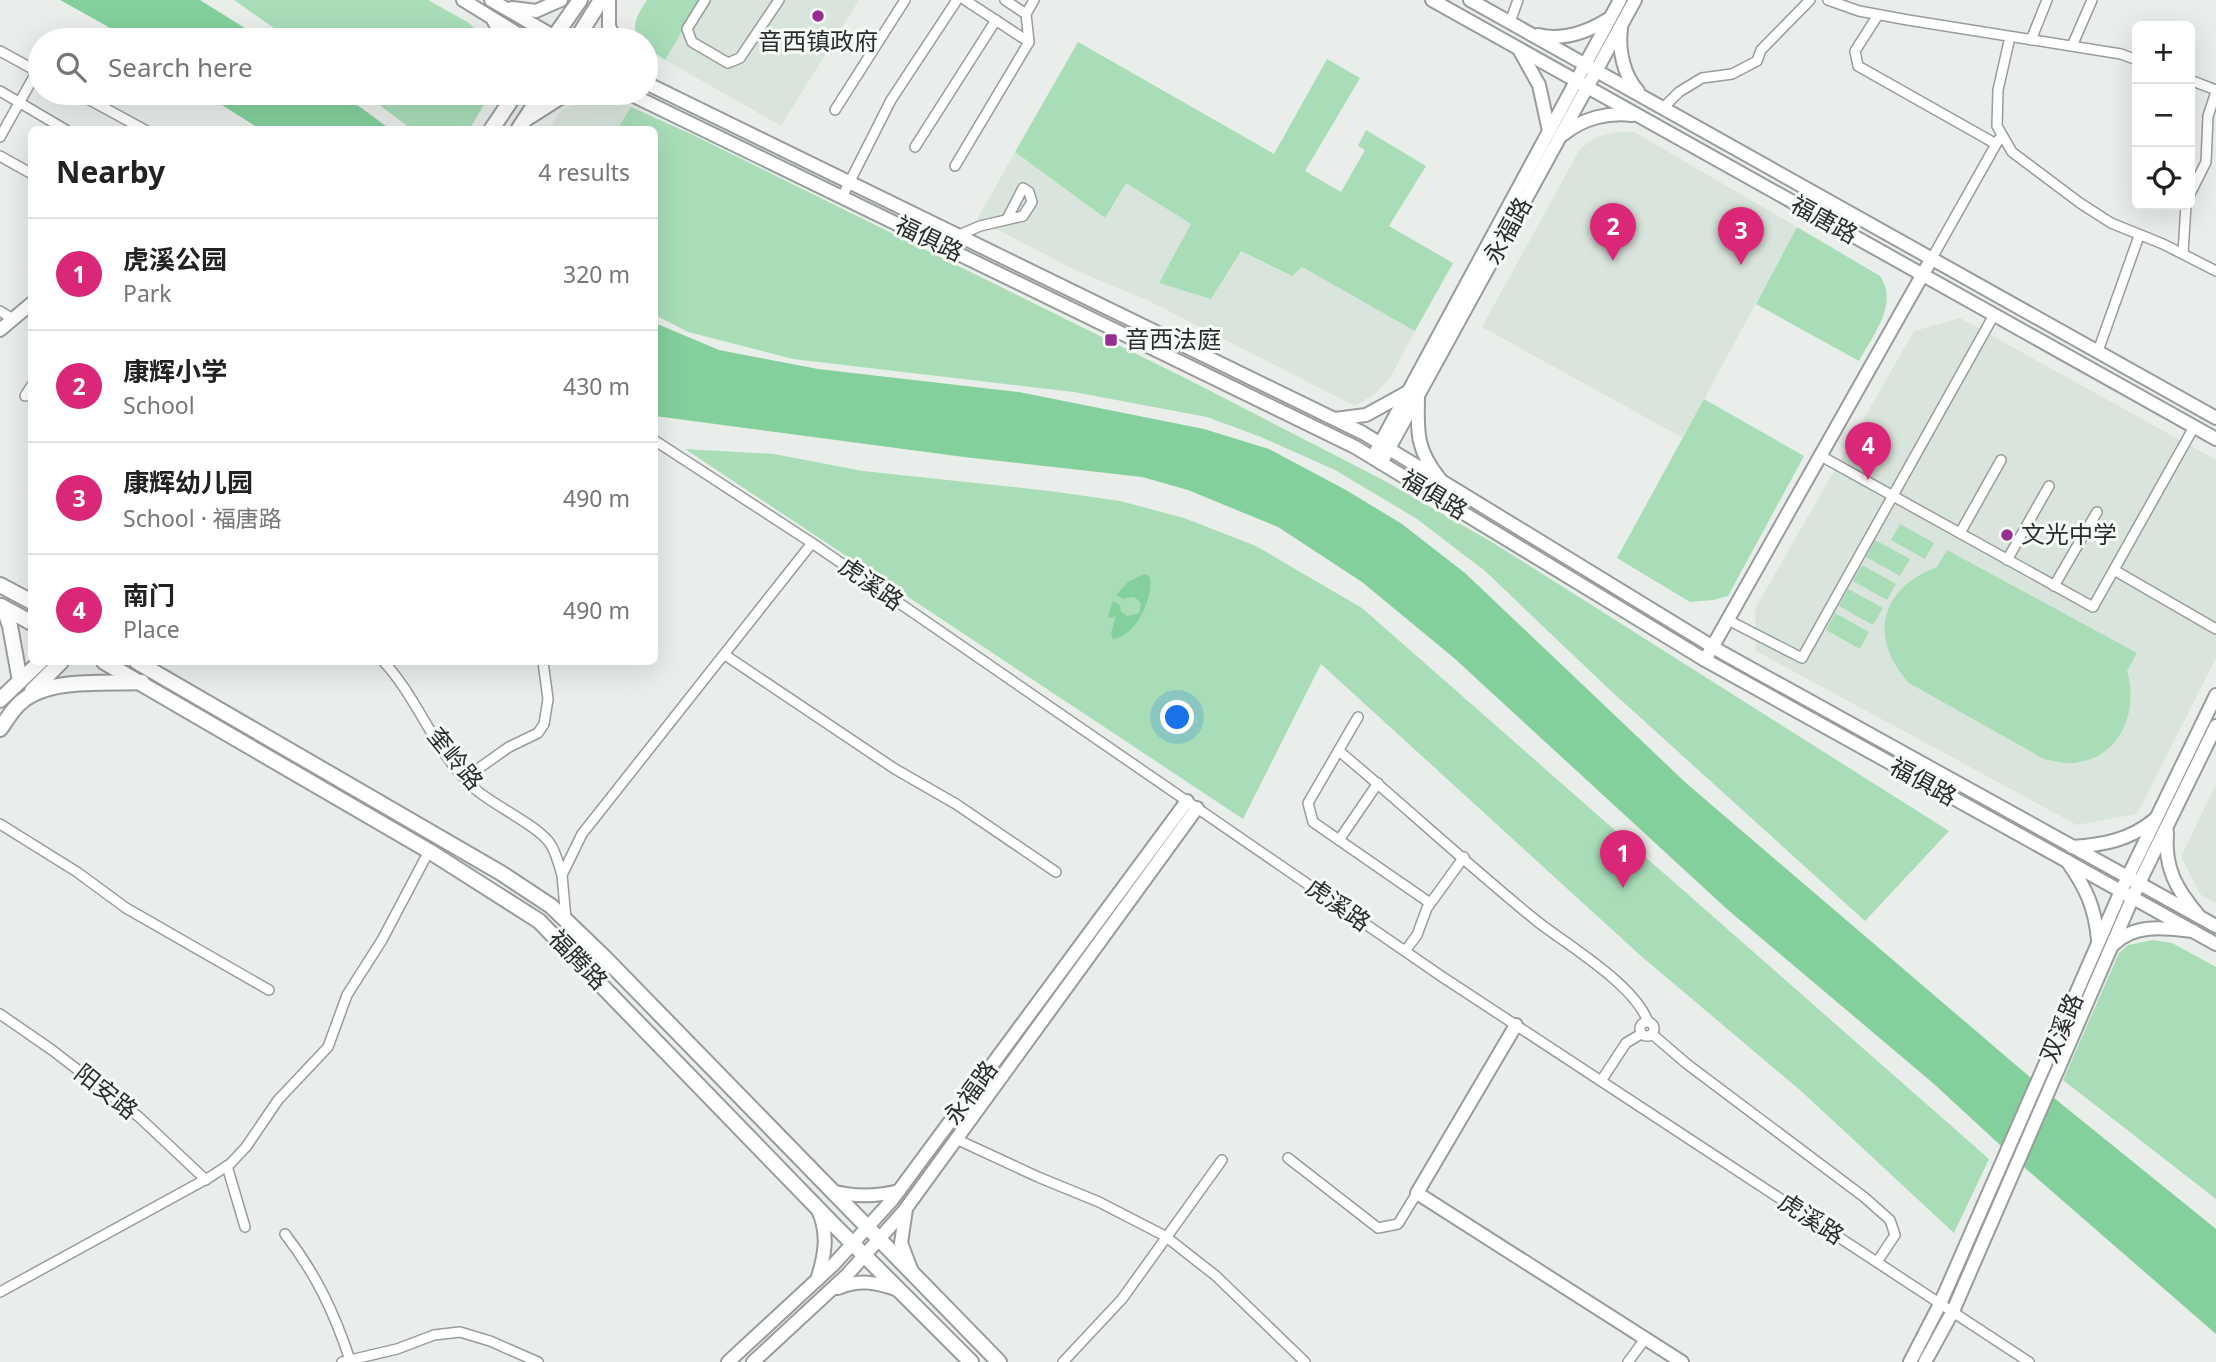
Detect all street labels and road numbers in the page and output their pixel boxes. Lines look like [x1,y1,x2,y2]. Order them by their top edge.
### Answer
street label: 福唐路 [1785,187,1864,251]
street label: 永福路 [1475,191,1539,270]
street label: 福俱路 [890,207,969,268]
street label: 福俱路 [1395,461,1474,526]
street label: 虎溪路 [833,549,911,617]
street label: 奎岭路 [421,720,492,796]
street label: 福俱路 [1884,749,1963,813]
street label: 虎溪路 [1300,870,1378,938]
street label: 福腾路 [542,922,616,996]
street label: 双溪路 [2031,988,2090,1067]
street label: 永福路 [935,1053,1004,1131]
street label: 阳安路 [68,1056,145,1126]
street label: 虎溪路 [1773,1184,1851,1251]

